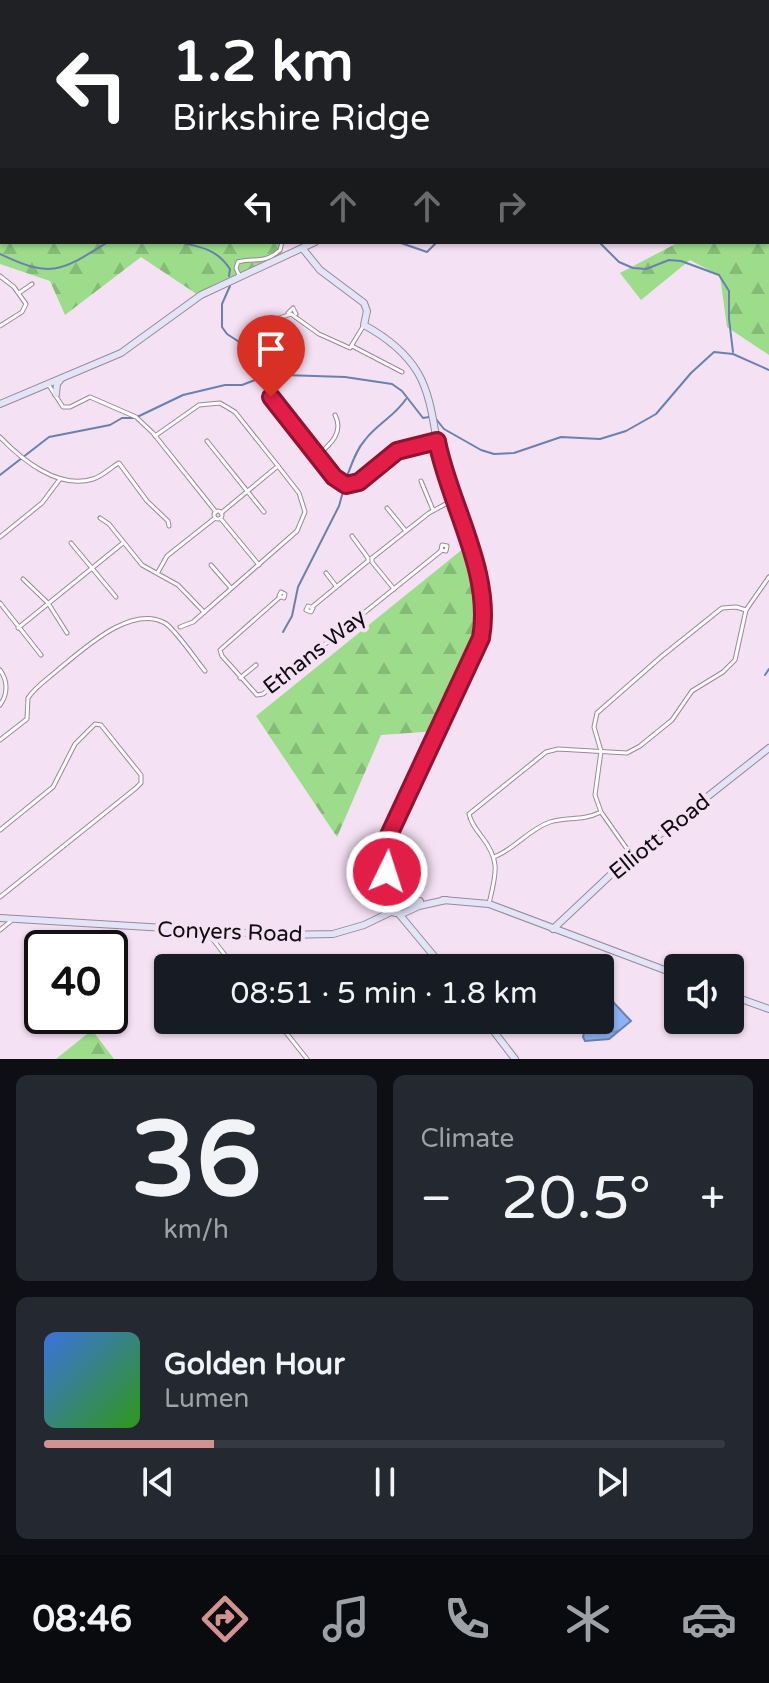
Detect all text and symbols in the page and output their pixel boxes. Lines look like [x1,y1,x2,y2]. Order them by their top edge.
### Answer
text: 1.2 km [172,29,353,96]
icon: left [40,32,144,136]
text: Birkshire Ridge [172,97,430,140]
icon: left [237,184,281,228]
icon: ahead [321,184,365,228]
icon: ahead [405,184,449,228]
icon: right [489,184,533,228]
pin [237,315,305,397]
icon: arrive [249,327,293,371]
street label: Ethans Way [258,604,371,700]
street label: Elliott Road [604,788,715,885]
position arrow [345,830,429,914]
street label: Conyers Road [157,916,303,948]
speed limit sign: 40 [24,930,128,1034]
map controls [664,954,744,1034]
button: sound [664,954,744,1034]
text: 08:51 · 5 min · 1.8 km [231,975,537,1012]
text: 36 [131,1099,262,1224]
text: Climate [421,1123,514,1154]
text: 20.5° [501,1163,651,1235]
text: − [421,1173,452,1226]
text: + [700,1173,725,1226]
text: km/h [164,1214,229,1245]
text: Golden Hour [164,1346,345,1383]
text: Lumen [164,1383,249,1414]
icon: previous [136,1460,180,1504]
icon: pause [363,1460,407,1504]
icon: next [590,1460,634,1504]
icon: directions [197,1591,253,1647]
icon: music [318,1591,374,1647]
icon: phone [439,1591,495,1647]
icon: climate [560,1591,616,1647]
icon: car [681,1591,737,1647]
text: 08:46 [32,1598,132,1641]

